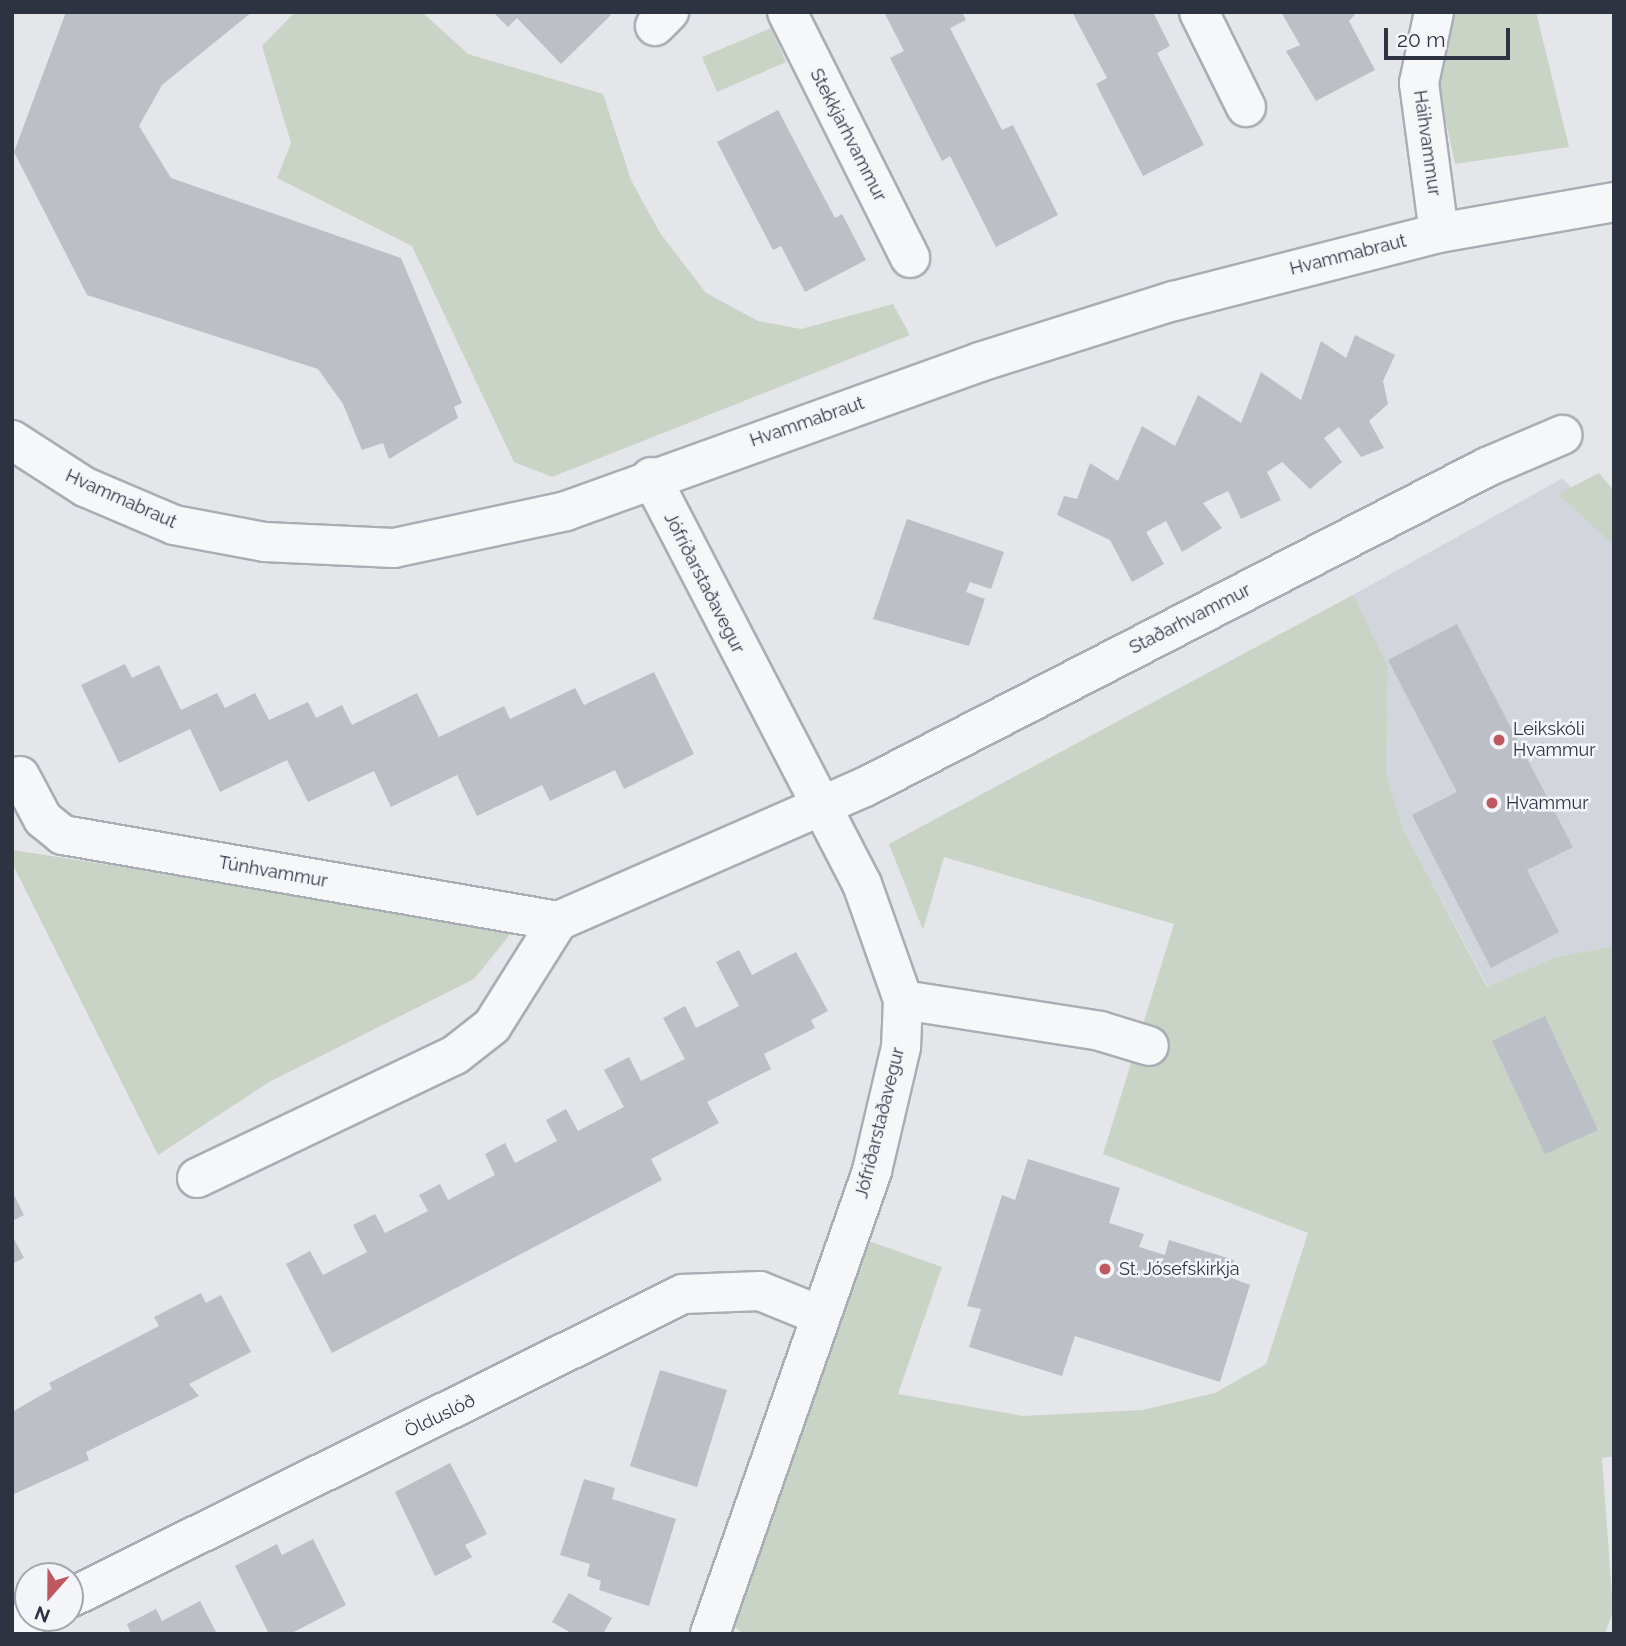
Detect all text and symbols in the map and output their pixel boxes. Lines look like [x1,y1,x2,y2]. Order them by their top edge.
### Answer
scale bar [1388,14,1514,58]
text: 20 m [1397,27,1445,52]
street label: Stekkjarhvammur [805,65,891,205]
street label: Háihvammur [1409,89,1445,197]
street label: Hvammabraut [1288,230,1408,280]
street label: Hvammabraut [747,392,867,452]
street label: Hvammabraut [62,465,180,533]
street label: Jófríðarstaðavegur [659,509,749,657]
street label: Staðarhvammur [1126,579,1254,659]
place label: Leikskóli Hvammur [1513,719,1596,762]
marker: Leikskóli Hvammur [1491,732,1507,748]
place label: Hvammur [1506,792,1589,814]
marker: Hvammur [1484,795,1500,811]
street label: Túnhvammur [217,852,329,892]
street label: Jófríðarstaðavegur [851,1045,909,1201]
place label: St. Jósefskirkja [1119,1258,1240,1280]
marker: St. Jósefskirkja [1097,1261,1113,1277]
street label: Ölduslóð [401,1390,479,1442]
north arrow [14,1562,84,1632]
text: N [31,1602,53,1628]

